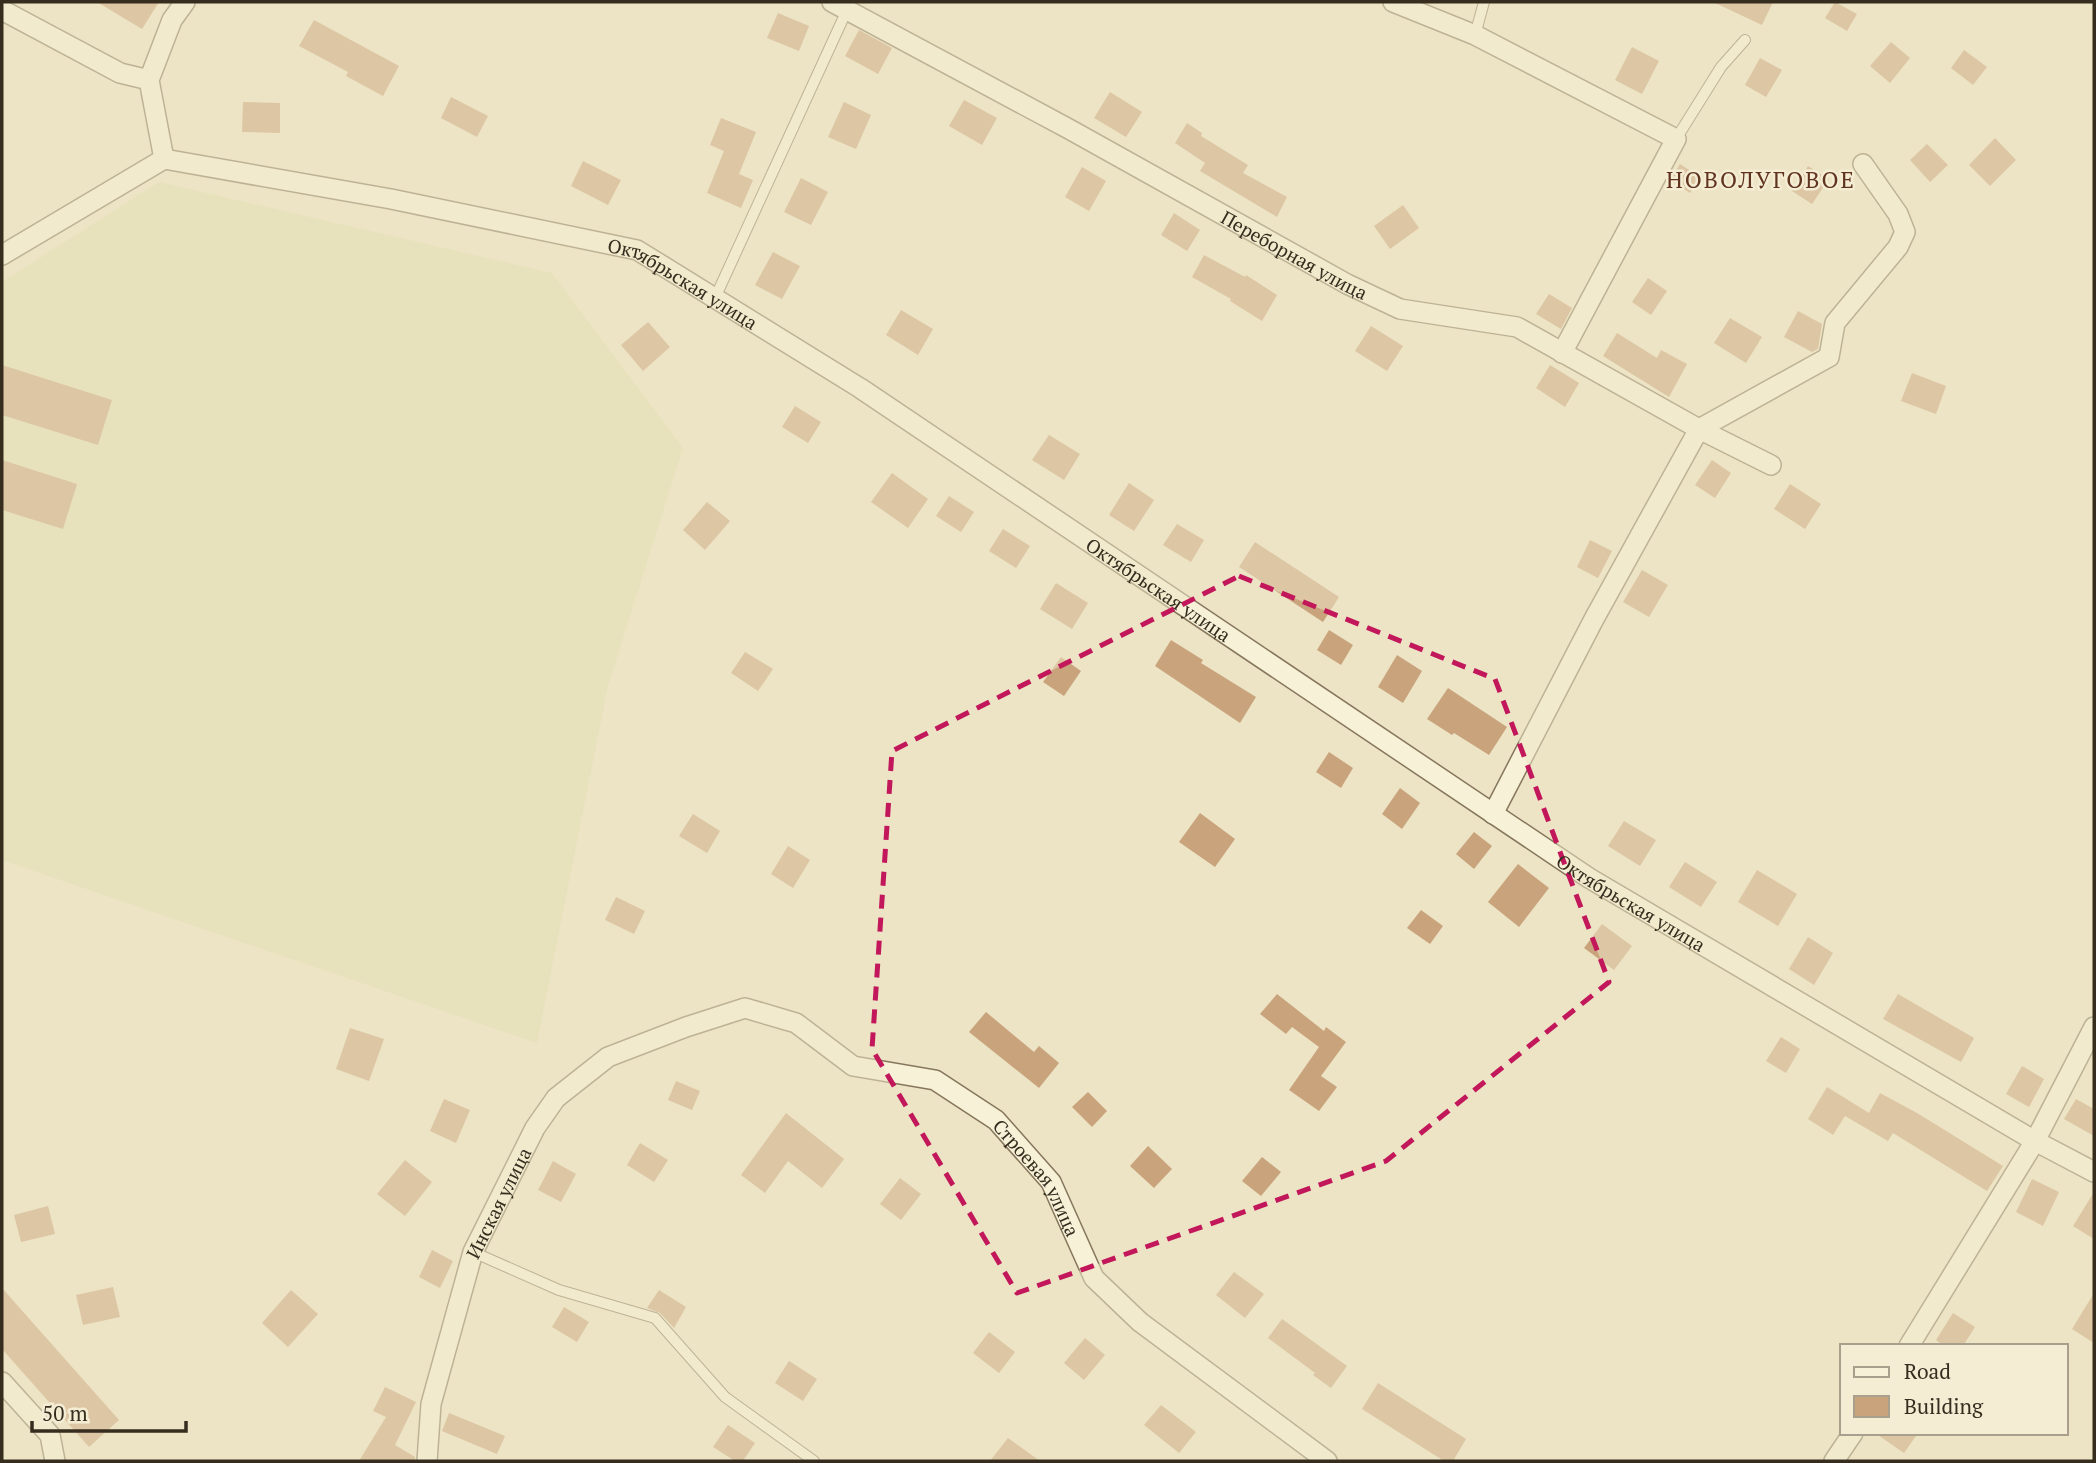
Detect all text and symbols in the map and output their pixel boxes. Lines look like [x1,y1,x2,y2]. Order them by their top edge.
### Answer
district label: НОВОЛУГОВОЕ [1666,164,1856,195]
street label: Переборная улица [1217,204,1372,305]
street label: Октябрьская улица [606,232,763,335]
street label: Октябрьская улица [1081,531,1237,647]
street label: Октябрьская улица [1552,847,1711,957]
street label: Строевая улица [988,1113,1086,1240]
street label: Инская улица [459,1142,536,1263]
legend [1840,1344,2068,1435]
text: Road [1904,1357,1951,1385]
scale bar [32,1390,186,1434]
text: Building [1904,1392,1984,1420]
text: 50 m [42,1399,88,1427]

